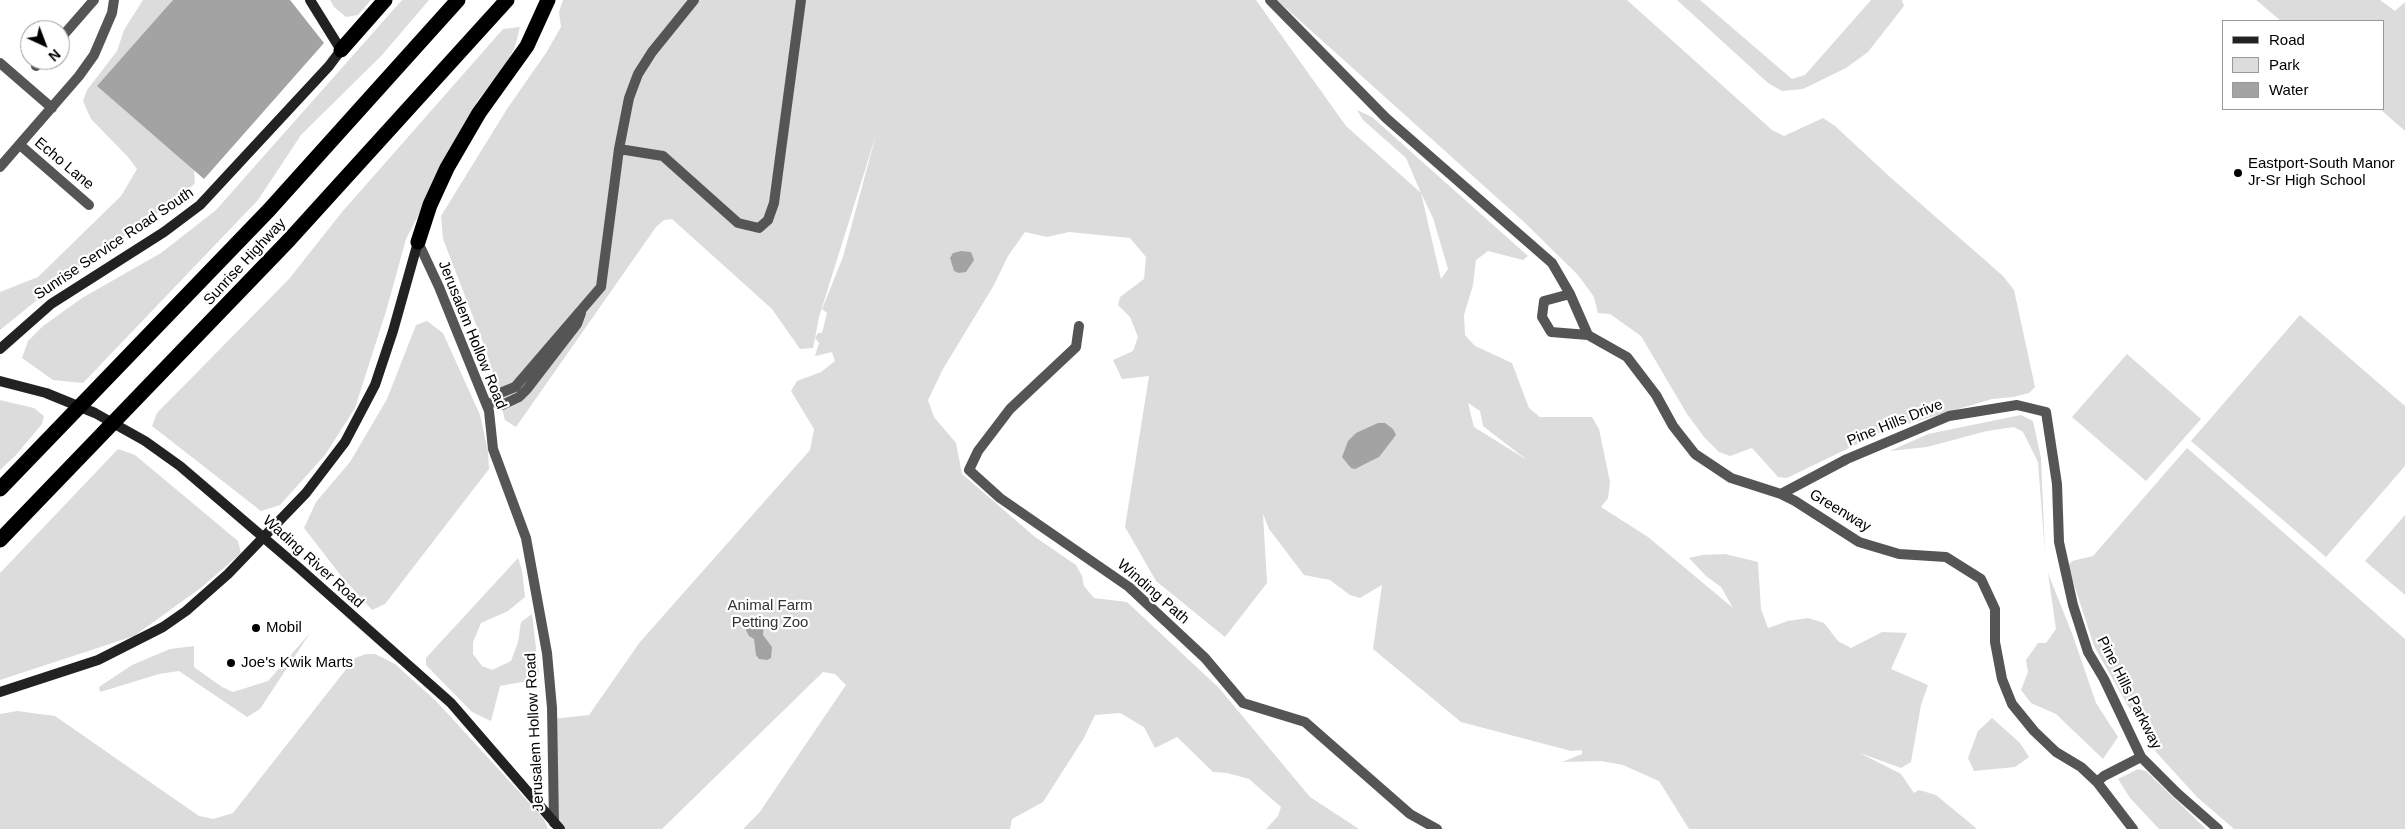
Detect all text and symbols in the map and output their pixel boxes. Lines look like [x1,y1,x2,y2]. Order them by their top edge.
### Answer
north arrow [20,20,70,70]
legend [2222,20,2385,110]
text: Road [2269,31,2305,48]
text: N [45,46,64,65]
text: Park [2269,56,2300,73]
text: Water [2269,81,2308,98]
street label: Echo Lane [31,134,97,194]
place label: Eastport-South Manor Jr-Sr High School [2248,155,2395,190]
marker: Eastport-South Manor Jr-Sr High School [2232,167,2244,179]
street label: Sunrise Service Road South [31,184,197,304]
street label: Sunrise Highway [200,215,290,309]
street label: Jerusalem Hollow Road [434,258,510,412]
street label: Pine Hills Drive [1844,396,1946,450]
street label: Greenway [1806,486,1874,536]
street label: Wading River Road [259,512,367,612]
street label: Winding Path [1113,556,1193,628]
park label: Animal Farm Petting Zoo [727,597,813,632]
place label: Mobil [266,619,302,637]
marker: Mobil [250,622,262,634]
street label: Pine Hills Parkway [2093,634,2165,752]
street label: Jerusalem Hollow Road [522,652,548,812]
place label: Joe's Kwik Marts [241,654,353,672]
marker: Joe's Kwik Marts [225,657,237,669]

